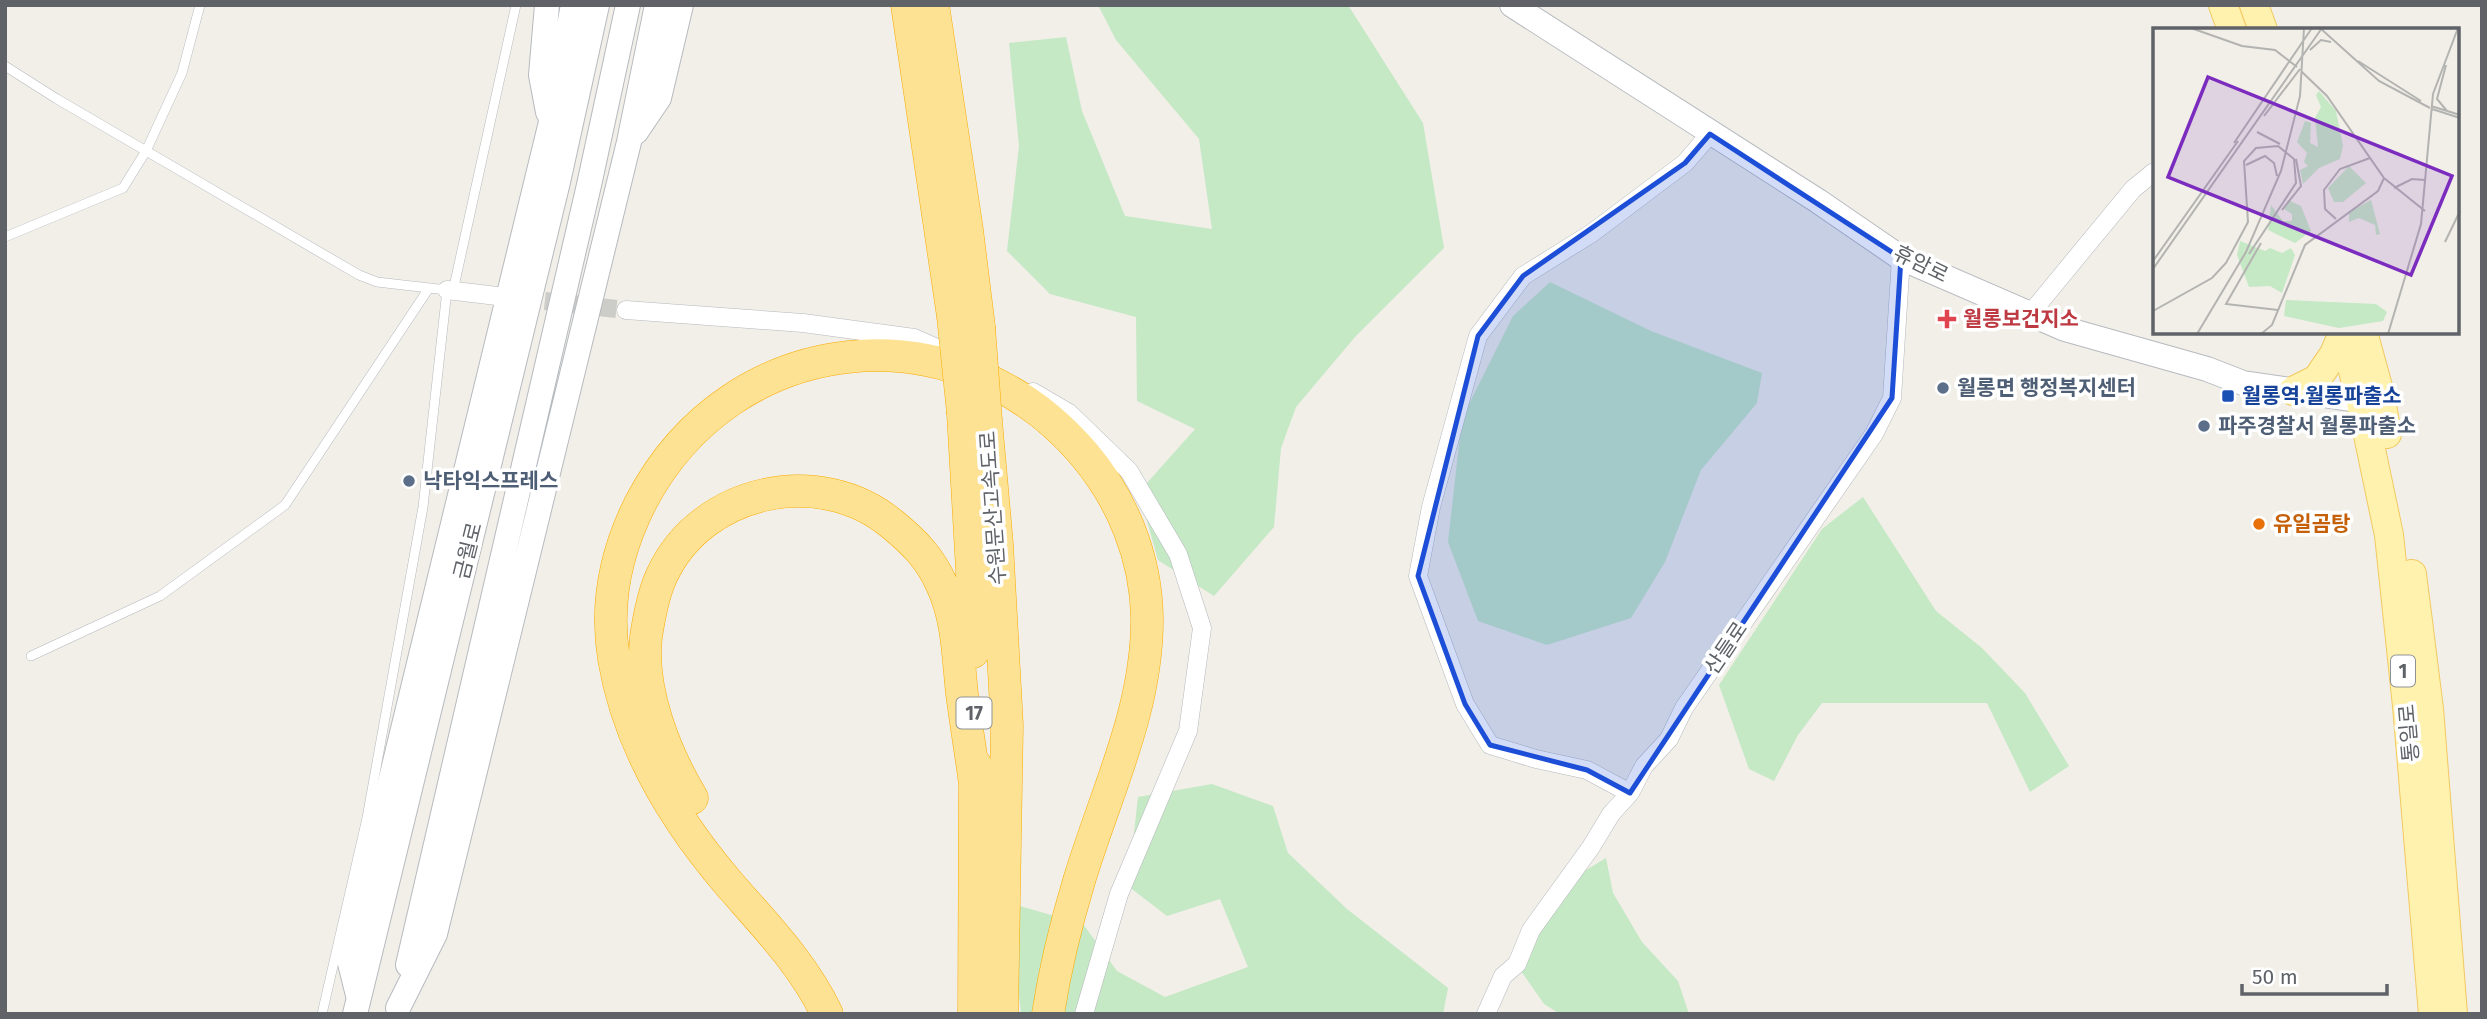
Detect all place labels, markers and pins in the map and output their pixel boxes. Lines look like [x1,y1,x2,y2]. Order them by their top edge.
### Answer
place label: 월롱보건지소 [1963,306,2079,332]
marker: 월롱보건지소 [1937,309,1957,329]
place label: 월롱면 행정복지센터 [1957,375,2136,401]
marker: 월롱면 행정복지센터 [1935,380,1951,396]
place label: 월롱역.월롱파출소 [2242,383,2402,409]
marker: 월롱역.월롱파출소 [2220,388,2236,404]
place label: 파주경찰서 월롱파출소 [2218,413,2416,439]
marker: 파주경찰서 월롱파출소 [2196,418,2212,434]
place label: 낙타익스프레스 [423,468,558,494]
marker: 낙타익스프레스 [401,473,417,489]
place label: 유일곰탕 [2273,511,2350,537]
marker: 유일곰탕 [2251,516,2267,532]

